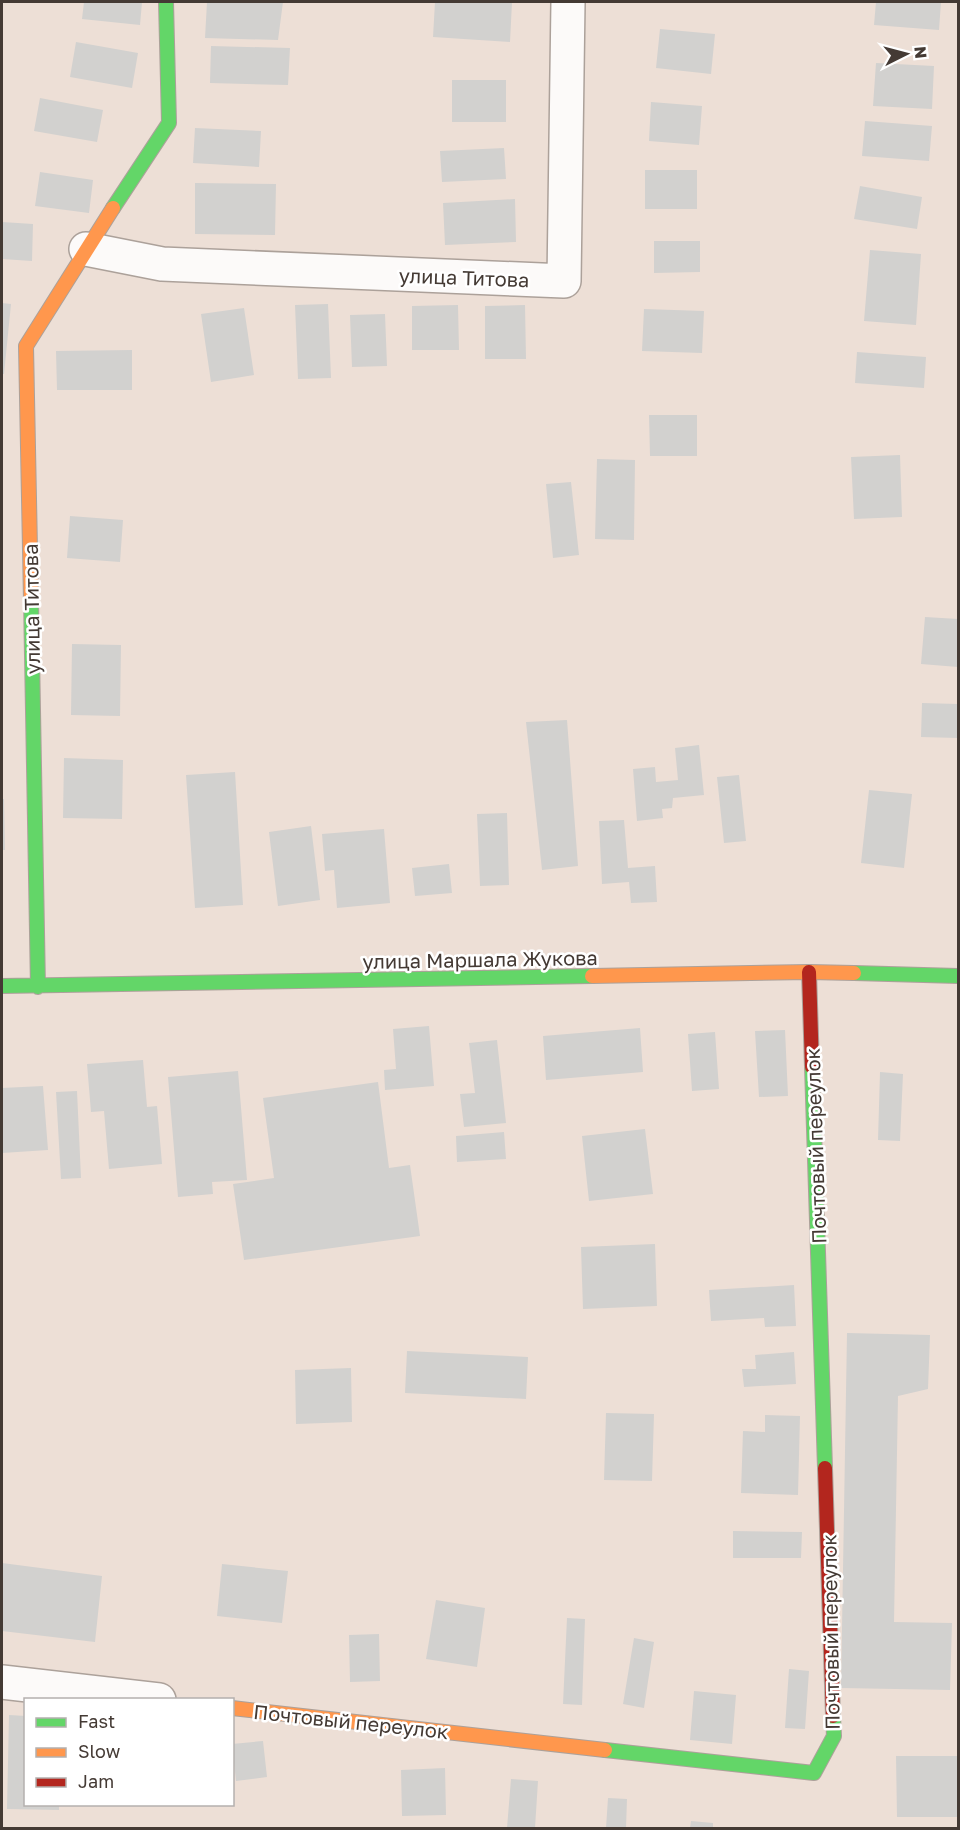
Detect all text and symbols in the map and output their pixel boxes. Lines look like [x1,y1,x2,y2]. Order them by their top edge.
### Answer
north arrow [876,24,936,84]
text: N [910,45,931,60]
street label: улица Титова [398,263,530,291]
street label: улица Титова [18,543,44,675]
street label: улица Маршала Жукова [362,945,598,973]
street label: Почтовый переулок [800,1048,830,1244]
street label: Почтовый переулок [816,1534,844,1730]
legend [24,1698,234,1806]
street label: Почтовый переулок [252,1699,450,1743]
text: Fast [78,1710,115,1732]
text: Slow [78,1740,121,1762]
text: Jam [78,1770,114,1792]

